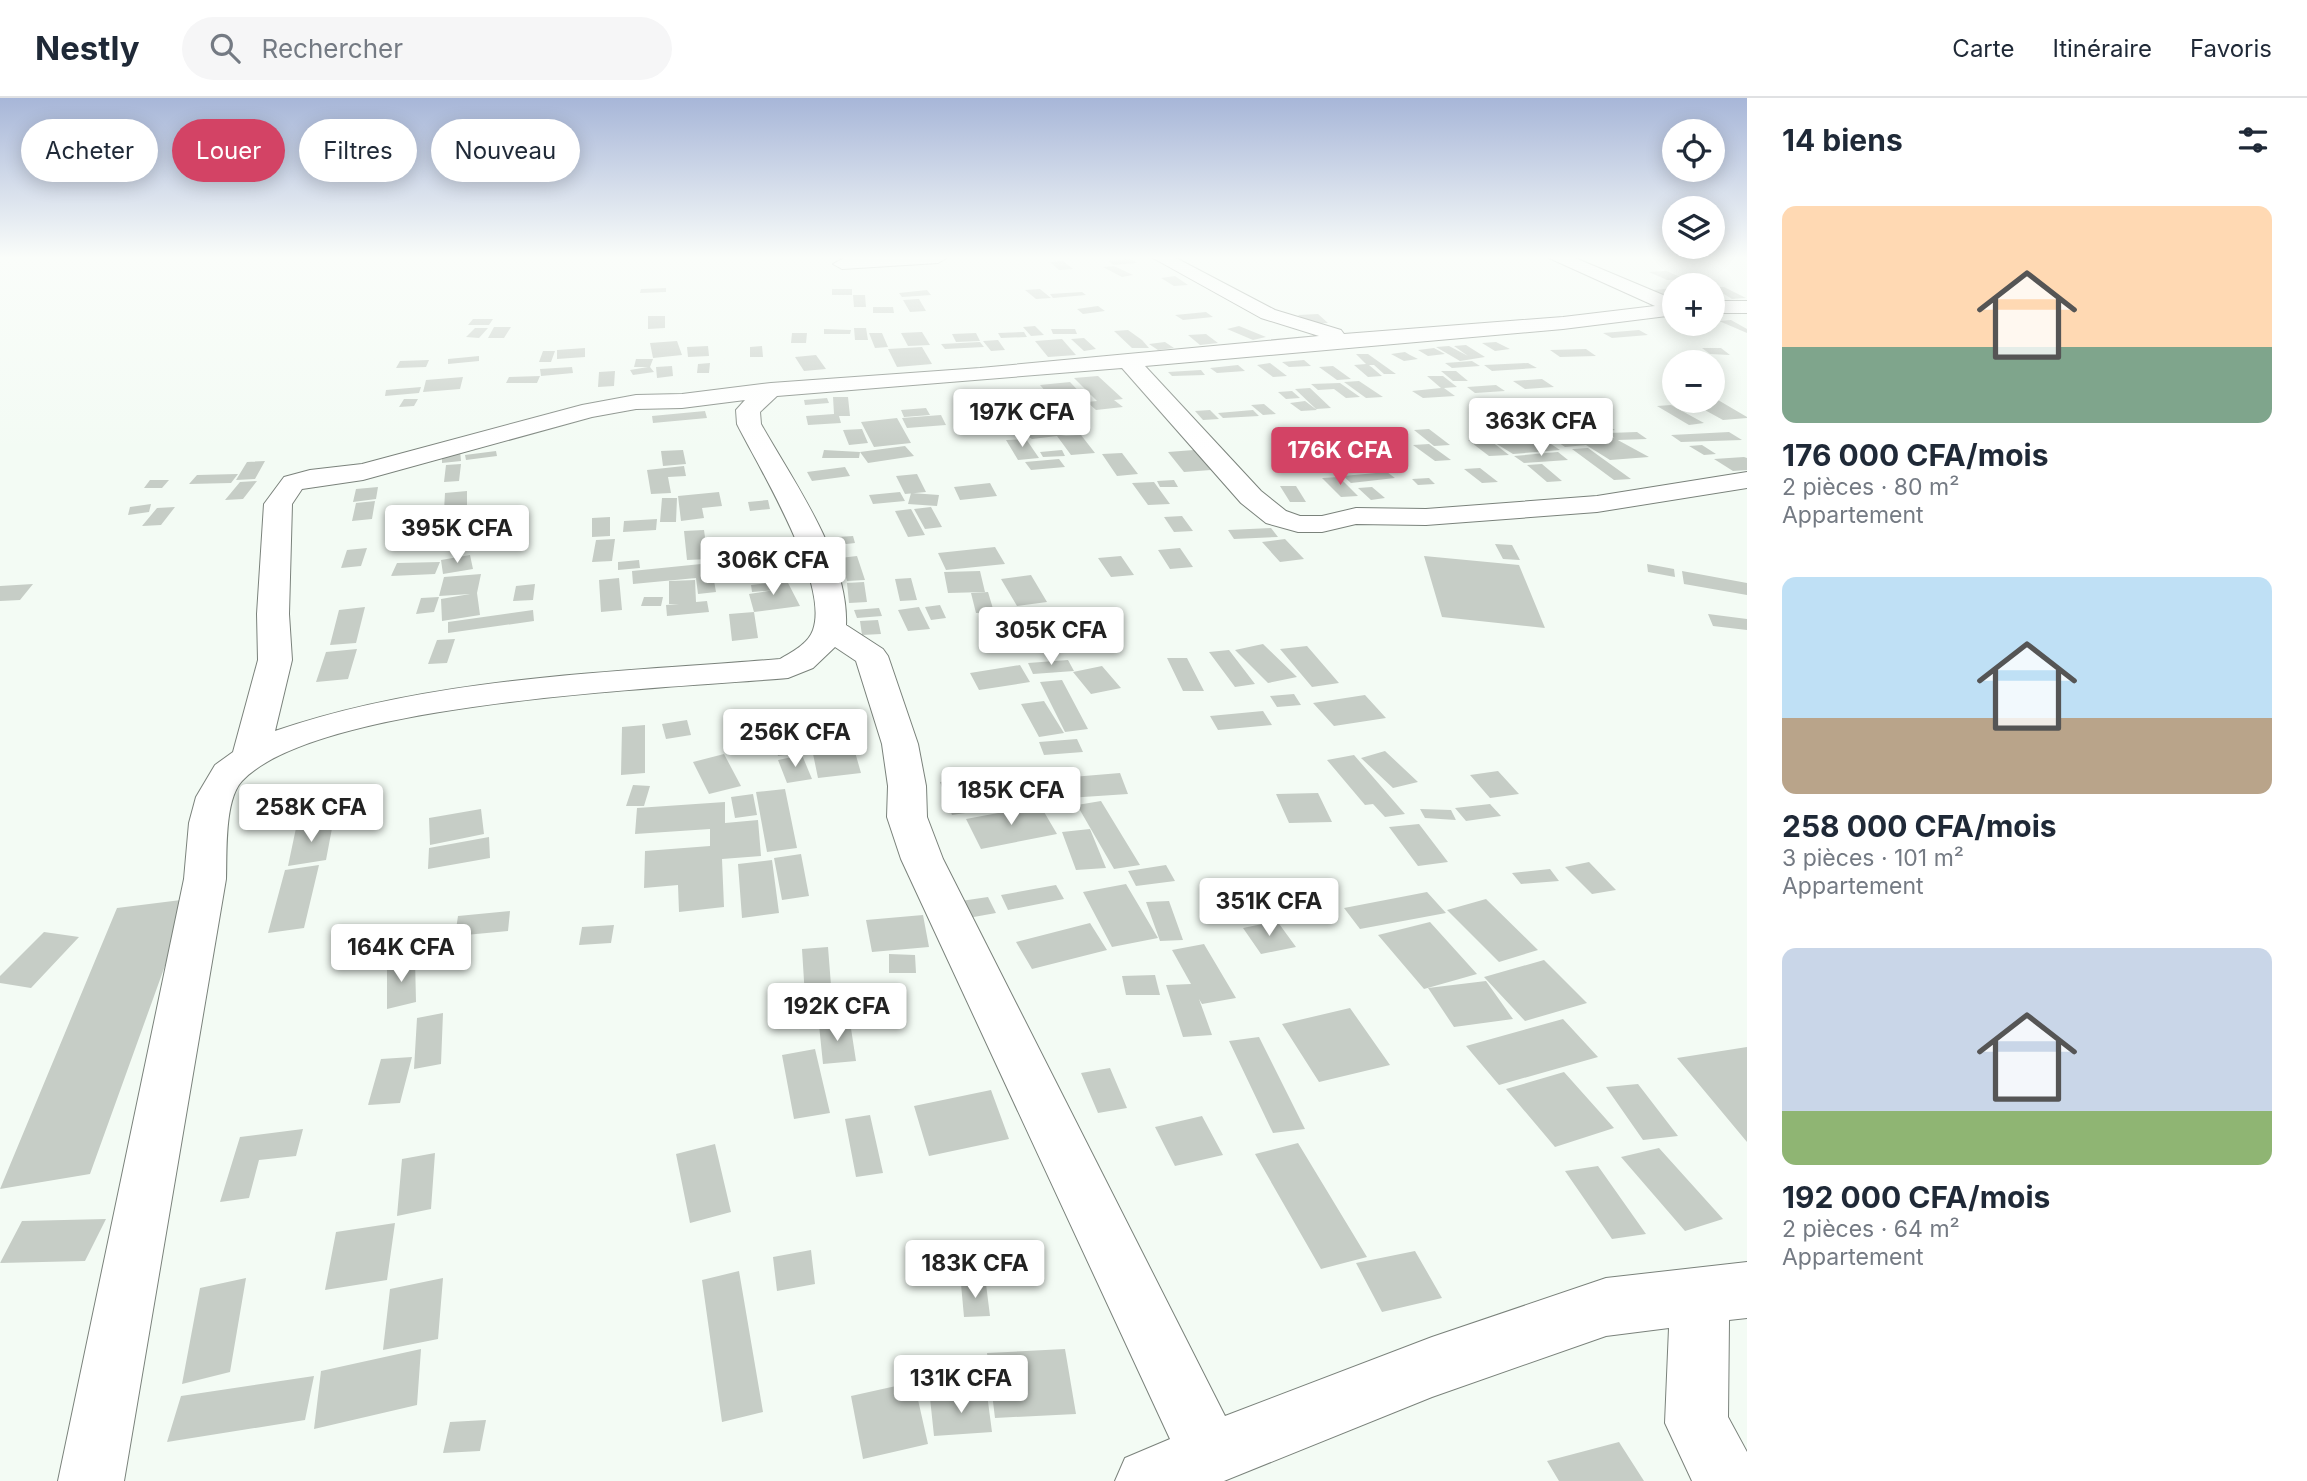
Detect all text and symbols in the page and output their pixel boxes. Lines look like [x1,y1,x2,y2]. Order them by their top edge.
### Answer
search box [182,17,672,80]
text: Nestly [35,28,140,68]
icon: search [206,29,244,67]
text: Rechercher [262,33,403,64]
text: Carte [1952,34,2014,63]
text: Itinéraire [2052,34,2152,63]
text: Favoris [2190,34,2272,63]
chip: Acheter [21,119,158,182]
chip: Louer [172,119,285,182]
chip: Filtres [299,119,417,182]
chip: Nouveau [431,119,580,182]
map controls [1662,119,1725,413]
button: locate [1662,119,1725,182]
icon: filters [2234,121,2272,159]
text: 14 biens [1782,122,1903,158]
button: layers [1662,196,1725,259]
icon: home [1964,252,2090,378]
button: + [1662,273,1725,336]
button: − [1662,350,1725,413]
pin: 197K CFA [950,390,1094,449]
text: 197K CFA [969,398,1075,426]
pin: 363K CFA [1469,398,1613,458]
text: 363K CFA [1485,407,1597,435]
pin: 176K CFA [1268,428,1412,487]
text: 176K CFA [1287,436,1393,464]
text: 176 000 CFA/mois [1782,437,2048,473]
text: 2 pièces · 80 m² [1782,473,1959,501]
text: Appartement [1782,501,1924,529]
pin: 395K CFA [385,505,529,565]
text: 395K CFA [401,514,513,542]
pin: 306K CFA [701,538,845,597]
text: 306K CFA [717,546,829,574]
pin: 305K CFA [979,608,1123,667]
text: 305K CFA [995,616,1107,644]
icon: home [1964,623,2090,749]
pin: 256K CFA [723,710,867,769]
text: 256K CFA [739,718,851,746]
pin: 185K CFA [939,768,1083,827]
text: 185K CFA [957,776,1065,804]
pin: 258K CFA [239,784,383,844]
text: 258K CFA [255,793,367,821]
text: 258 000 CFA/mois [1782,808,2057,844]
text: 3 pièces · 101 m² [1782,844,1964,872]
text: Appartement [1782,872,1924,900]
pin: 351K CFA [1197,878,1341,938]
text: 351K CFA [1215,887,1323,915]
pin: 164K CFA [329,924,473,984]
text: 164K CFA [347,933,455,961]
pin: 192K CFA [765,984,909,1043]
text: 192K CFA [784,992,890,1020]
icon: home [1964,994,2090,1120]
text: 192 000 CFA/mois [1782,1179,2050,1215]
text: 2 pièces · 64 m² [1782,1215,1960,1243]
pin: 183K CFA [903,1240,1047,1300]
text: Appartement [1782,1243,1924,1271]
text: 183K CFA [921,1249,1029,1277]
pin: 131K CFA [889,1356,1033,1415]
text: 131K CFA [910,1364,1012,1392]

